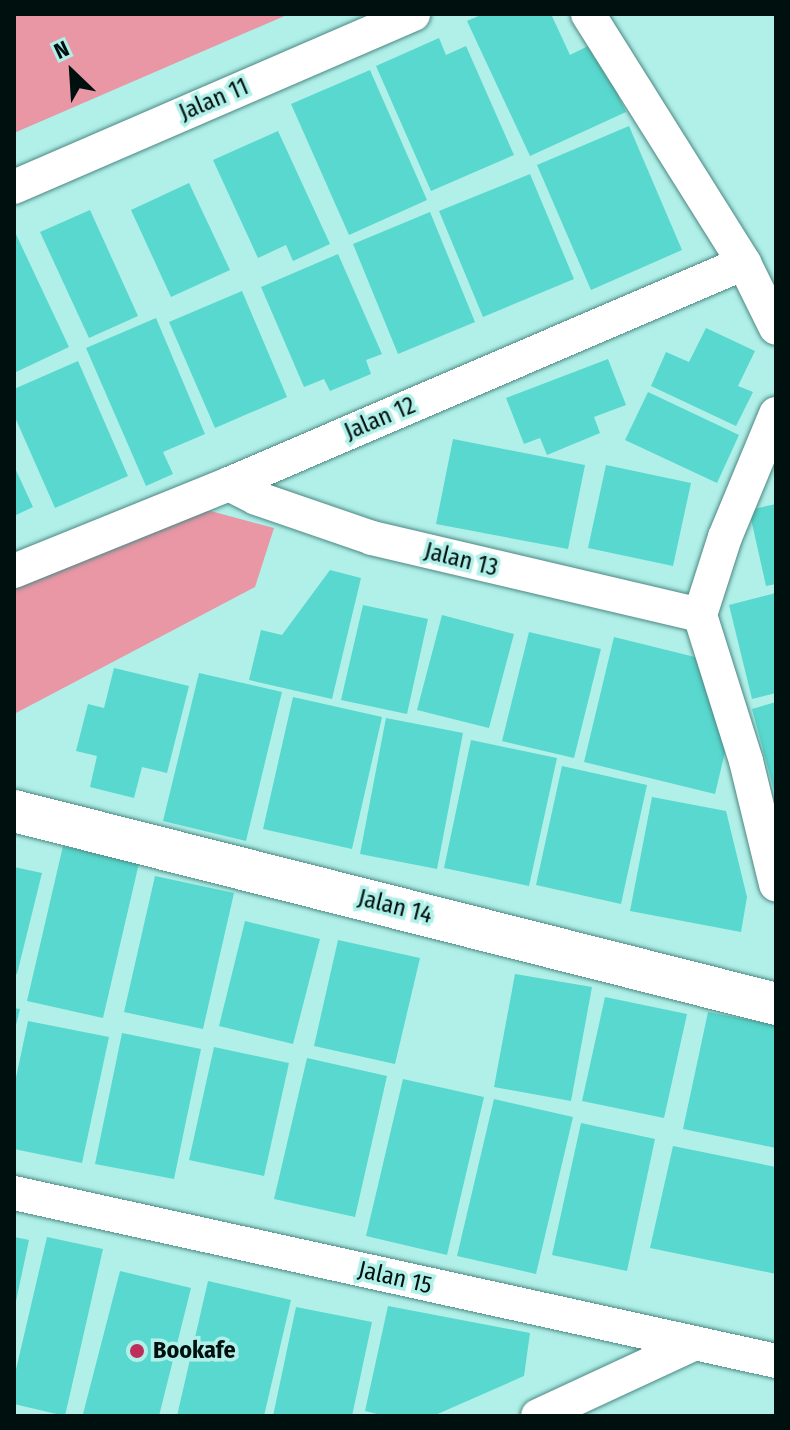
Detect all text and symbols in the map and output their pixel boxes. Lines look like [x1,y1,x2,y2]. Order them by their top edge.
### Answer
north arrow [32,32,112,112]
text: N [50,35,73,65]
street label: Jalan 11 [175,73,253,127]
street label: Jalan 12 [340,391,420,447]
street label: Jalan 13 [421,537,501,583]
street label: Jalan 14 [355,884,435,930]
street label: Jalan 15 [355,1256,435,1300]
place label: Bookafe [153,1337,236,1365]
marker: Bookafe [128,1342,146,1360]

